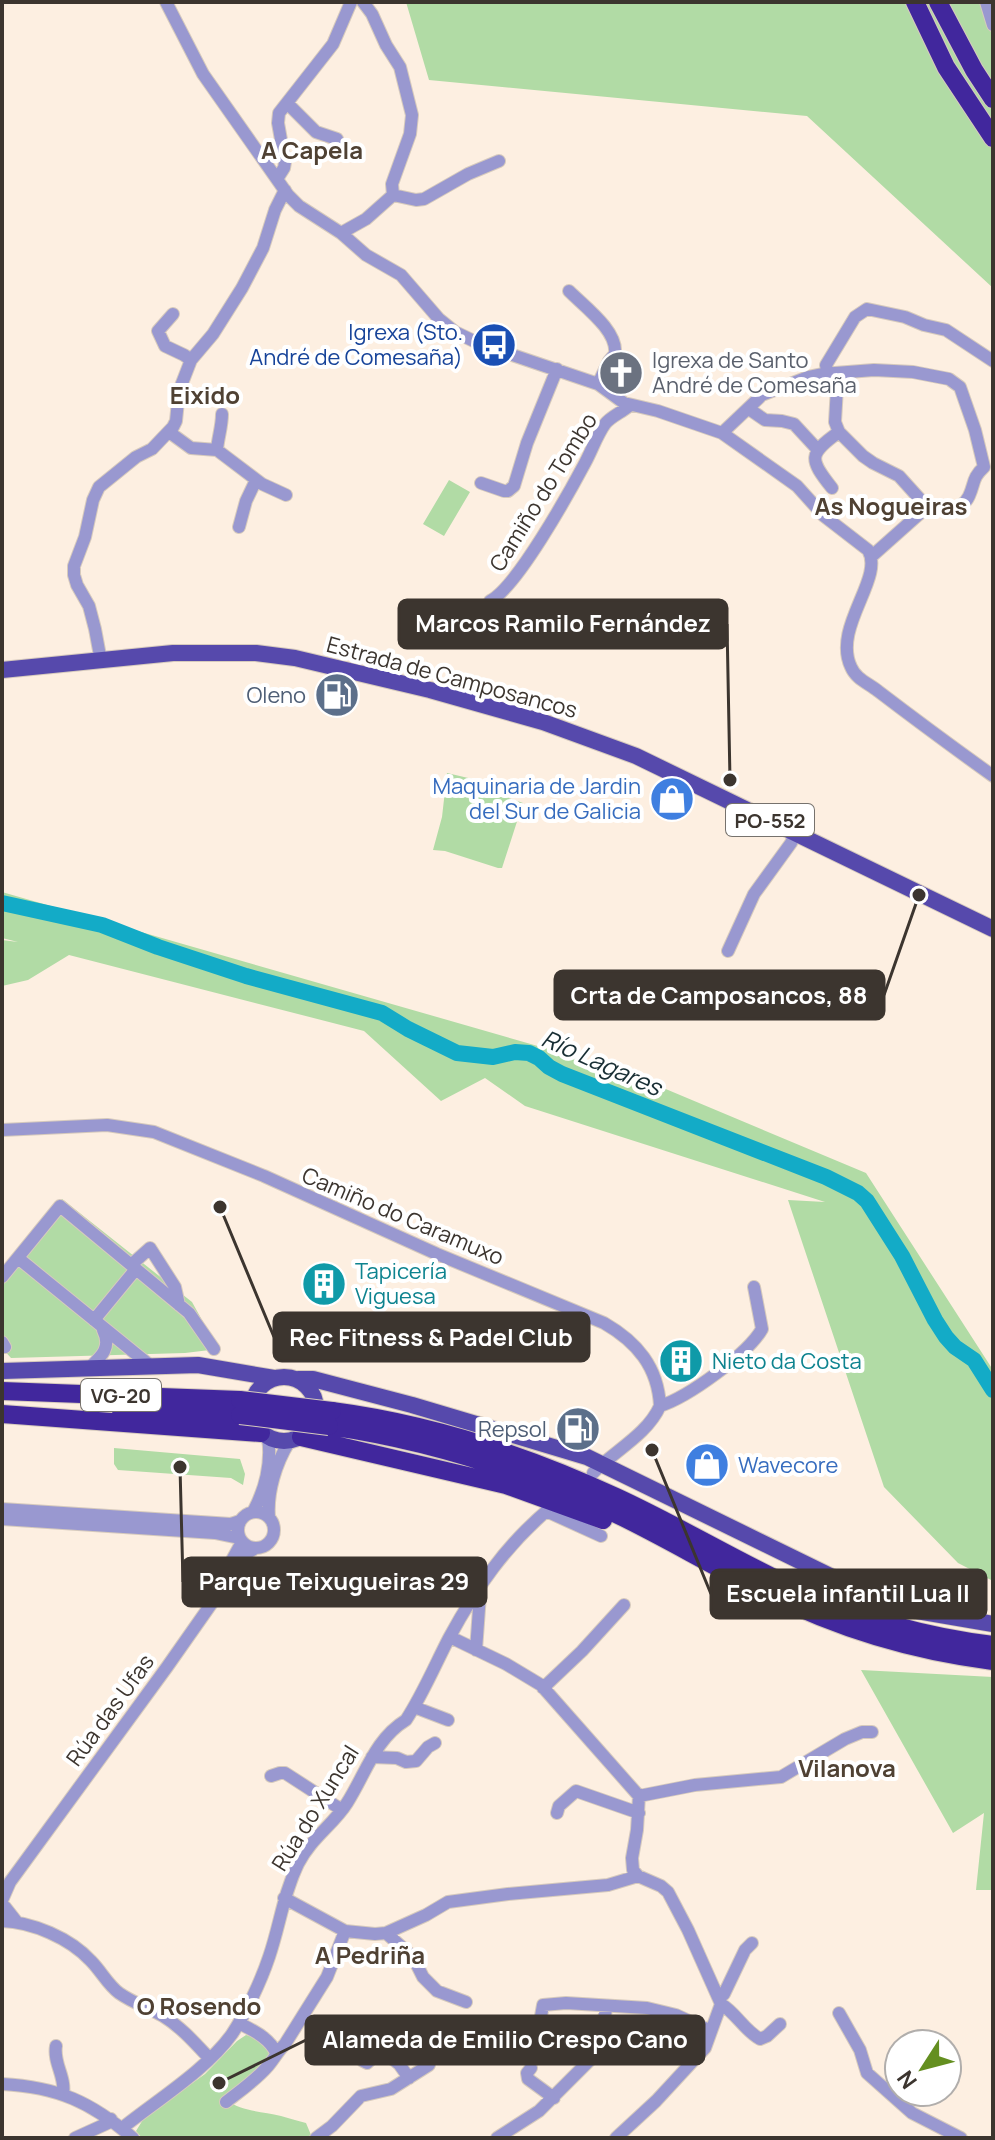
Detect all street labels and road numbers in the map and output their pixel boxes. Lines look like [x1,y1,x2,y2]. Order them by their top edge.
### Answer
street label: Camiño do Tombo [482,407,604,577]
street label: Estrada de Camposancos [323,629,581,725]
road number: PO-552 [726,804,814,836]
street label: Camiño do Caramuxo [298,1160,508,1272]
road number: VG-20 [81,1379,161,1411]
street label: Rúa das Ufas [59,1648,161,1772]
street label: Rúa do Xuncal [264,1739,366,1877]

